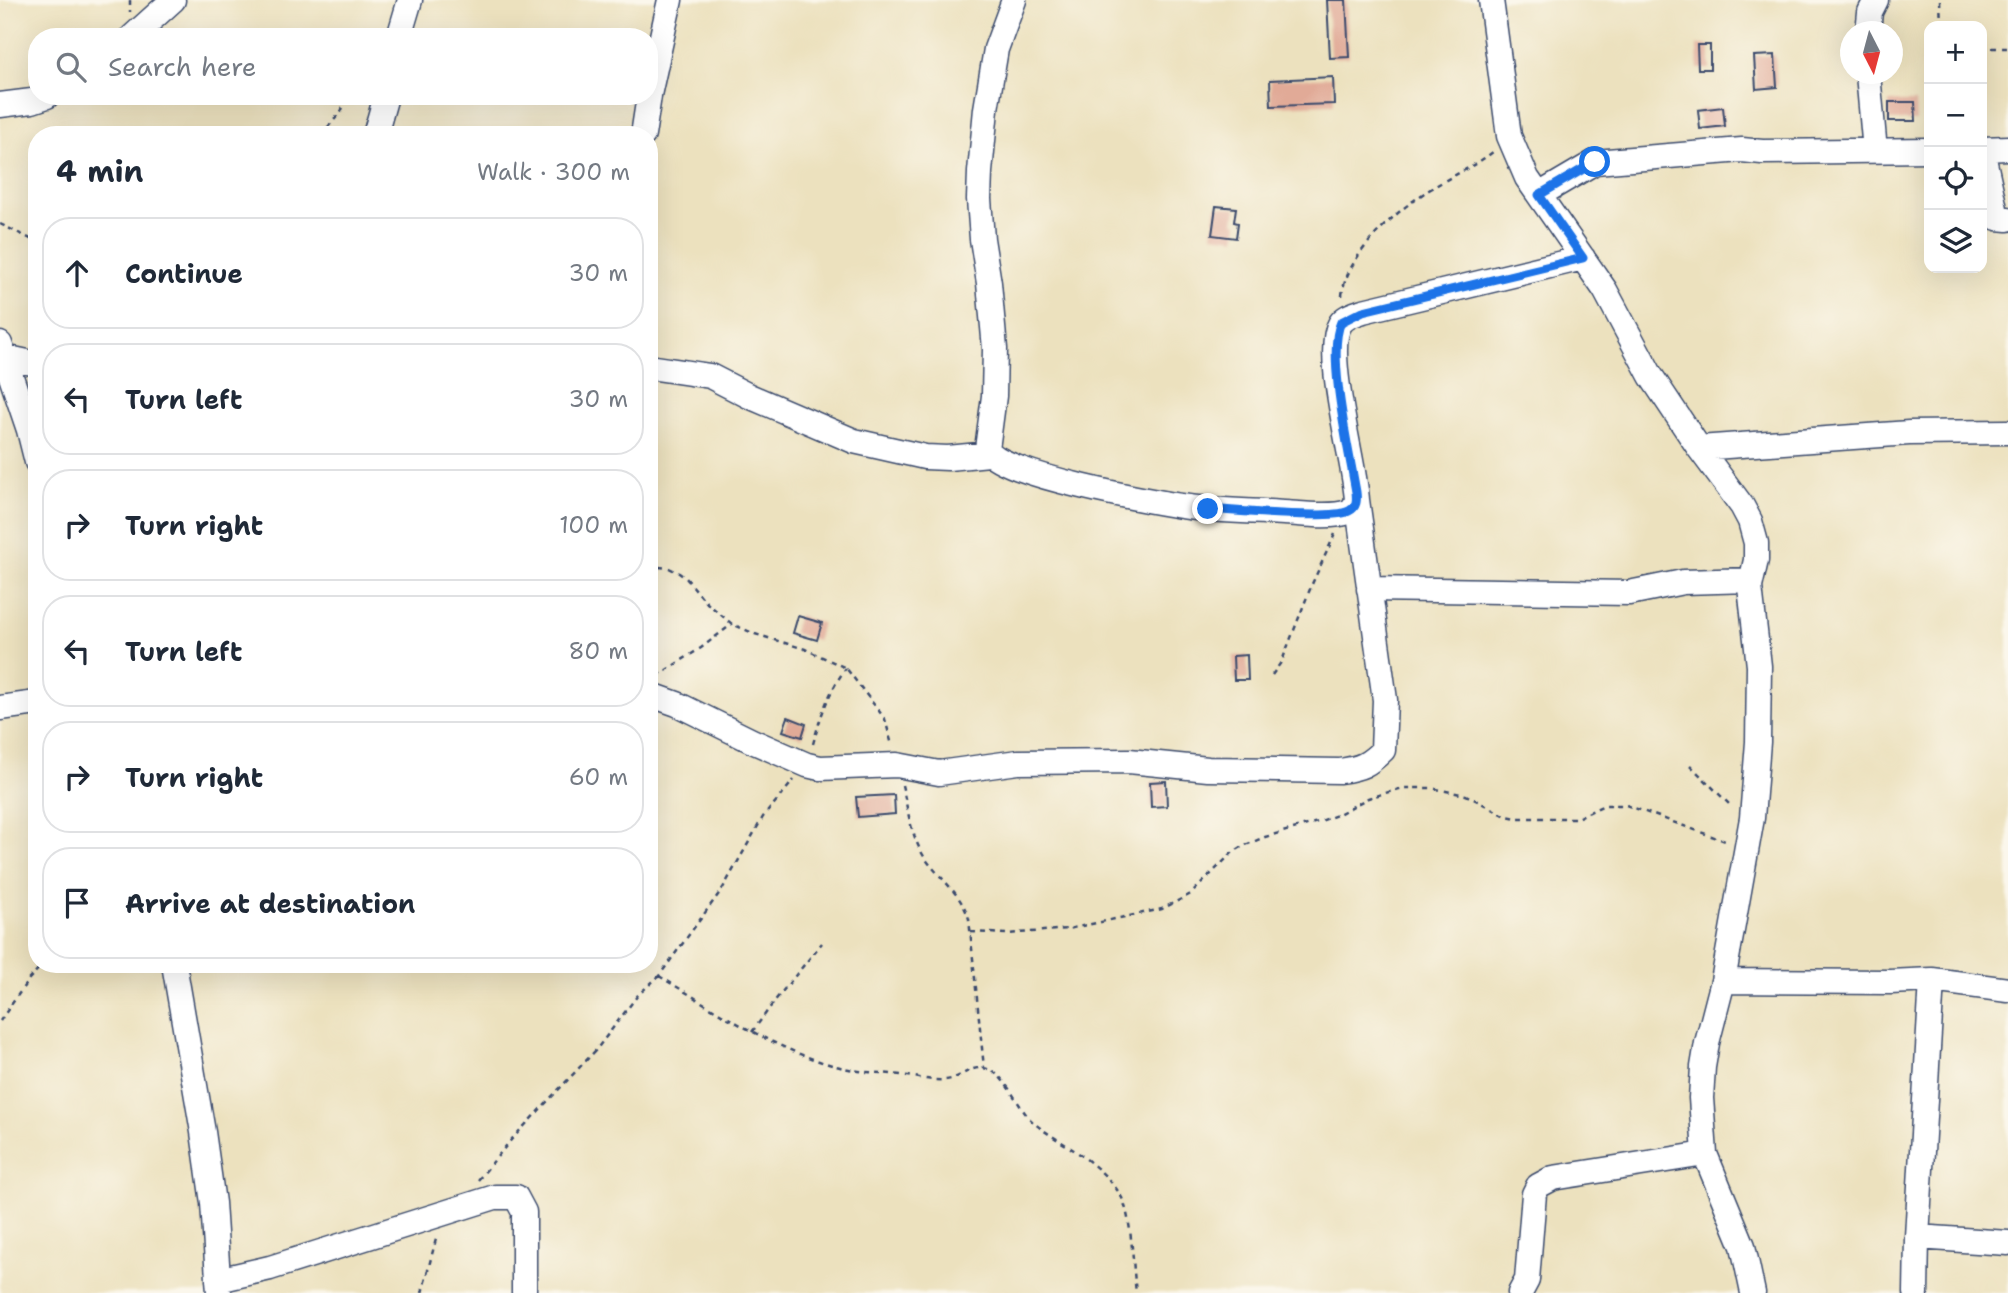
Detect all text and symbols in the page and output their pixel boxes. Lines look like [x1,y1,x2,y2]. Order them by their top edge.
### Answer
north arrow [1840,21,1903,84]
map controls [1924,21,1987,273]
button: + [1924,21,1987,84]
search box [28,28,658,105]
icon: search [52,48,90,86]
text: Search here [108,49,257,84]
button: − [1924,84,1987,147]
route start [1579,146,1610,177]
button: locate [1924,147,1987,210]
text: 4 min [56,151,143,192]
text: Walk · 300 m [477,157,630,187]
button: layers [1924,210,1987,273]
icon: ahead [58,254,96,292]
text: Continue [125,256,243,291]
text: 30 m [569,258,628,288]
icon: left [58,380,96,418]
text: Turn left [125,382,242,417]
text: 30 m [569,384,628,414]
route end [1192,493,1223,524]
icon: right [58,506,96,544]
text: Turn right [125,508,263,543]
text: 100 m [559,510,628,540]
icon: left [58,632,96,670]
text: Turn left [125,634,242,669]
text: 80 m [569,636,628,666]
icon: right [58,758,96,796]
text: Turn right [125,760,263,795]
text: 60 m [569,762,628,792]
icon: arrive [58,884,96,922]
text: Arrive at destination [125,886,415,921]

